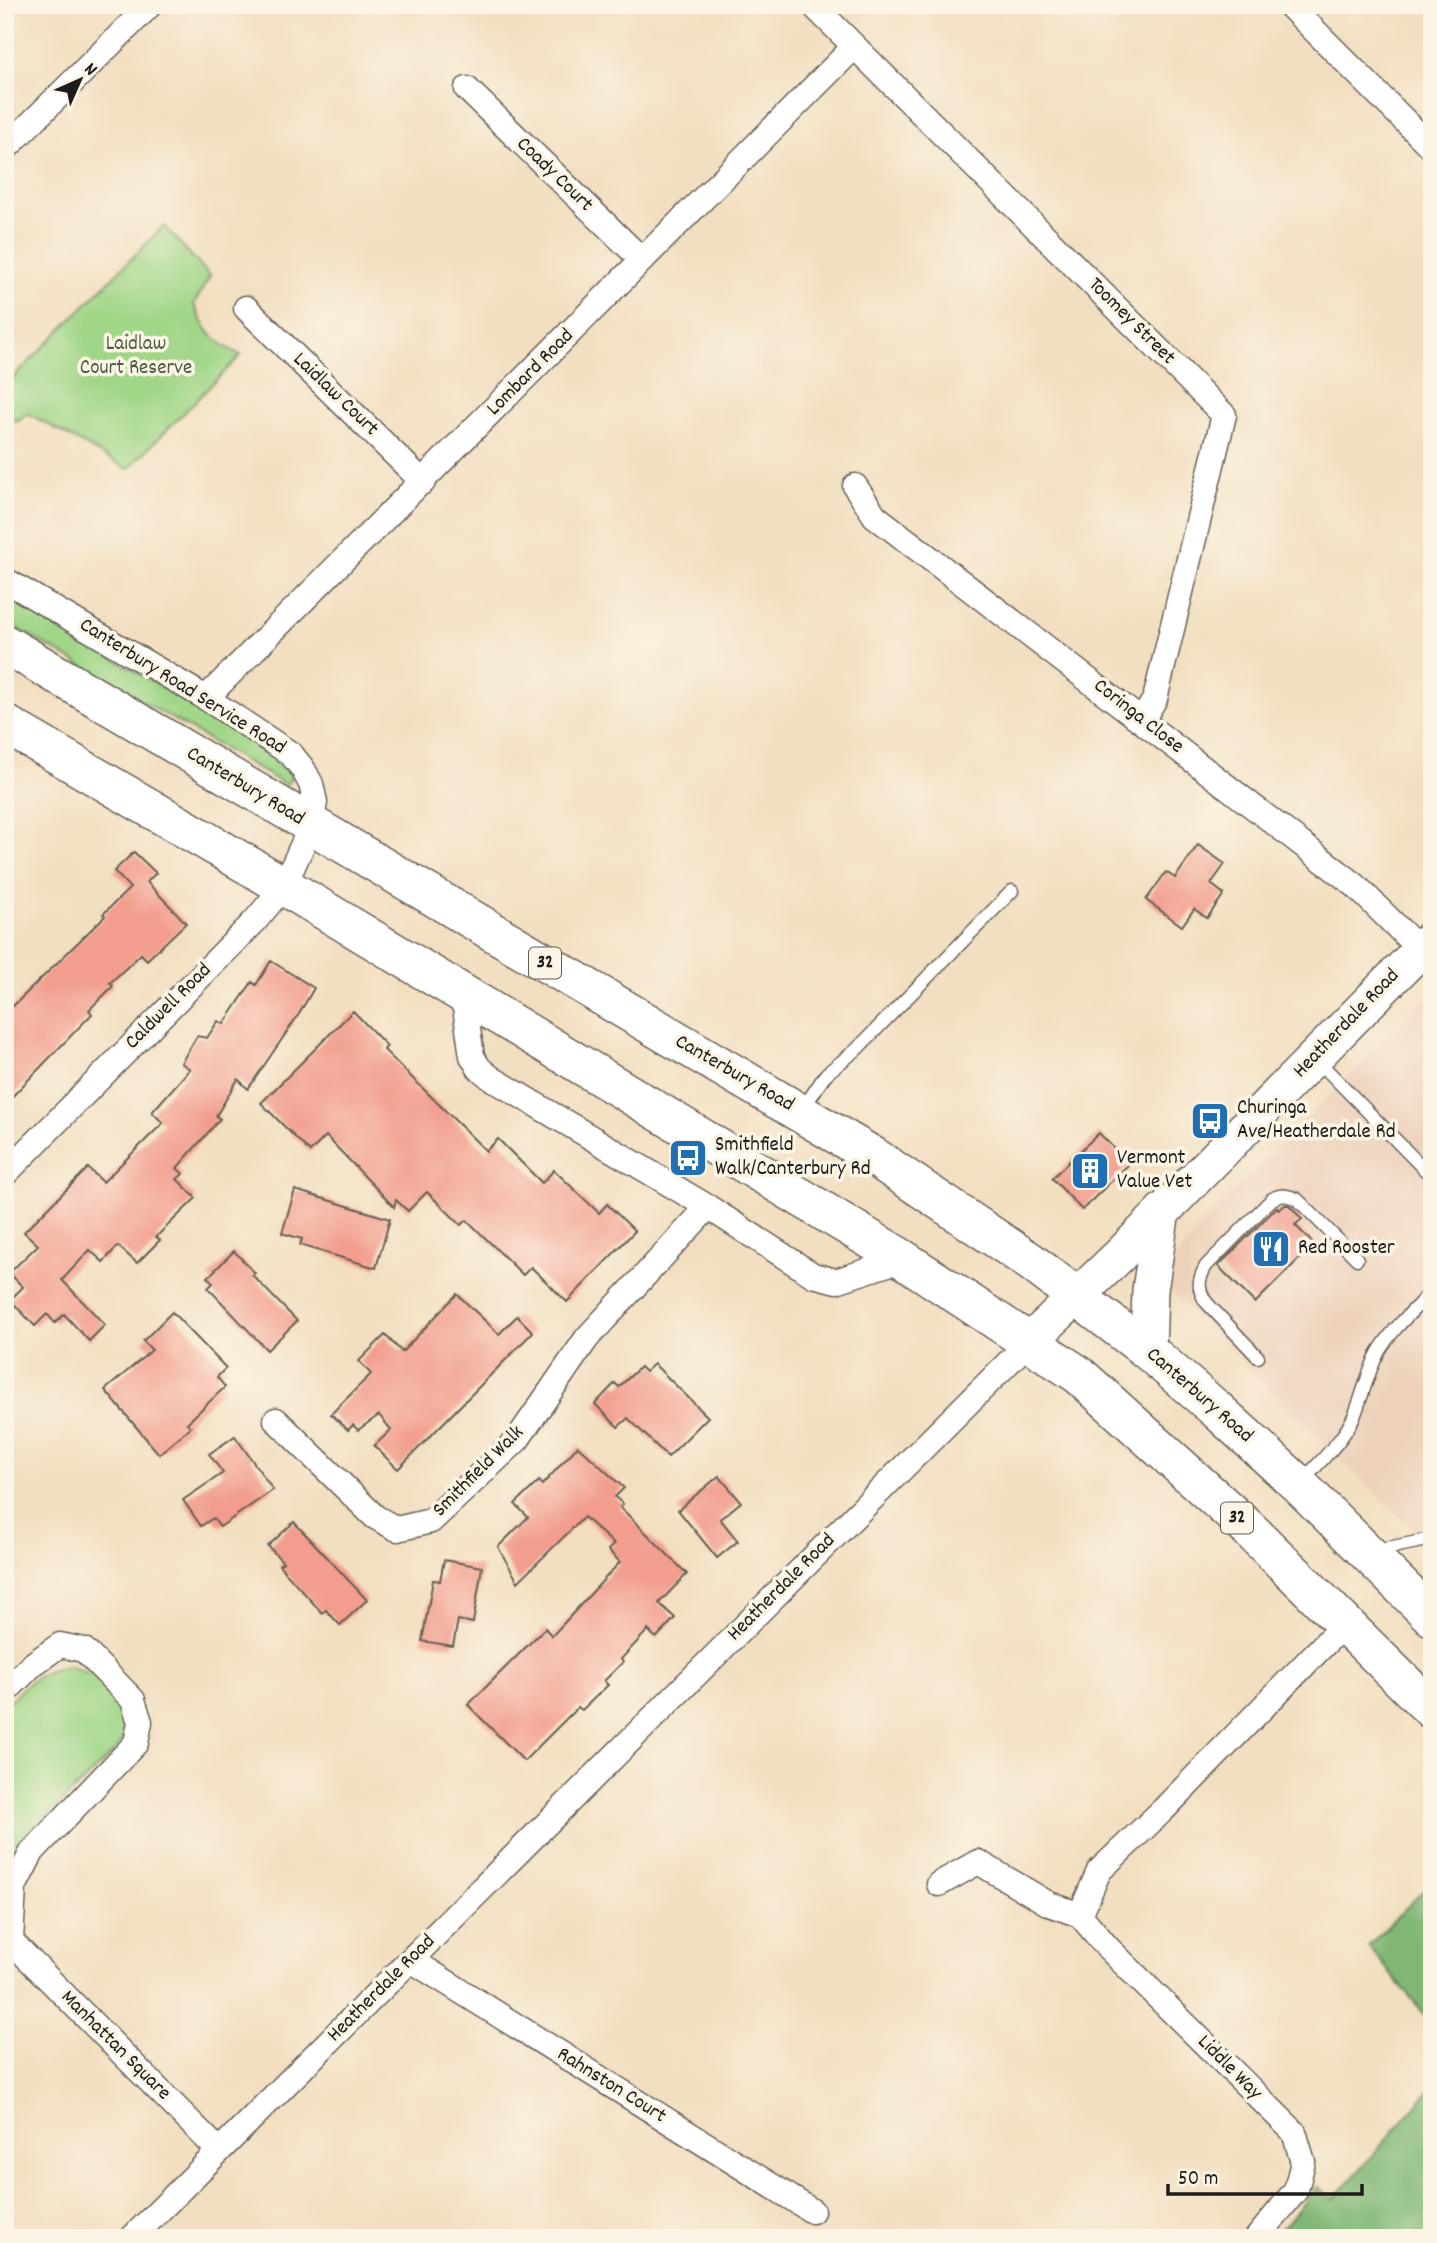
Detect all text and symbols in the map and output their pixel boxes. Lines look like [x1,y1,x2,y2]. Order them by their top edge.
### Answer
north arrow [46,46,116,116]
text: N [77,58,102,83]
street label: Coady Court [509,131,600,220]
street label: Toomey Street [1080,271,1182,373]
street label: Lombard Road [480,322,582,424]
park label: Laidlaw Court Reserve [80,330,192,384]
street label: Laidlaw Court [285,346,385,444]
street label: Canterbury Road Service Road [73,611,291,763]
street label: Coringa Close [1086,672,1190,762]
street label: Canterbury Road [180,740,310,834]
road number: 32 [529,948,561,979]
street label: Caldwell Road [119,957,219,1057]
street label: Heatherdale Road [1287,962,1407,1086]
street label: Canterbury Road [669,1028,799,1120]
place label: Churinga Ave/Heatherdale Rd [1237,1094,1396,1148]
bus stop icon: Churinga Ave/Heatherdale Rd [1189,1100,1231,1142]
place label: Smithfield Walk/Canterbury Rd [715,1131,871,1185]
bus stop icon: Smithfield Walk/Canterbury Rd [667,1137,709,1179]
place label: Vermont Value Vet [1117,1144,1192,1198]
building icon: Vermont Value Vet [1069,1150,1111,1192]
restaurant icon: Red Rooster [1250,1228,1292,1270]
place label: Red Rooster [1298,1234,1395,1264]
street label: Canterbury Road [1139,1341,1259,1451]
street label: Smithfield Walk [426,1419,532,1525]
road number: 32 [1221,1502,1253,1534]
street label: Heatherdale Road [721,1527,843,1649]
street label: Heatherdale Road [321,1928,443,2050]
street label: Manhattan Square [53,1984,177,2108]
street label: Liddle Way [1190,2029,1269,2108]
street label: Rahnston Court [550,2040,672,2132]
scale bar [1168,2152,1362,2196]
text: 50 m [1178,2165,1218,2195]

